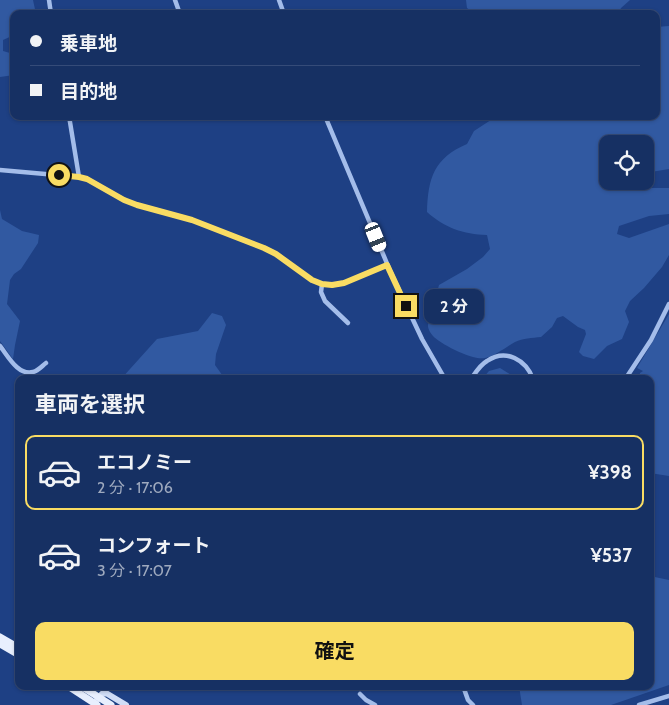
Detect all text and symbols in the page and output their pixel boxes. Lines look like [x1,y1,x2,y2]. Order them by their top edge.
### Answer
text: 乗車地 [60,32,117,55]
text: 目的地 [60,80,117,103]
map controls [599,135,654,190]
button: locate [599,135,654,190]
route start [48,164,70,186]
car [363,220,388,254]
callout: 2 分 [424,288,484,324]
route end [395,295,417,317]
text: 2 分 [440,297,468,316]
text: 車両を選択 [35,391,145,418]
icon: car [37,450,82,495]
text: エコノミー [97,451,192,474]
text: ¥398 [588,461,632,484]
text: 2 分 · 17:06 [97,478,173,497]
icon: car [37,533,82,578]
text: コンフォート [97,534,210,557]
text: ¥537 [590,544,632,567]
text: 3 分 · 17:07 [97,561,172,580]
button: 確定 [35,622,634,680]

